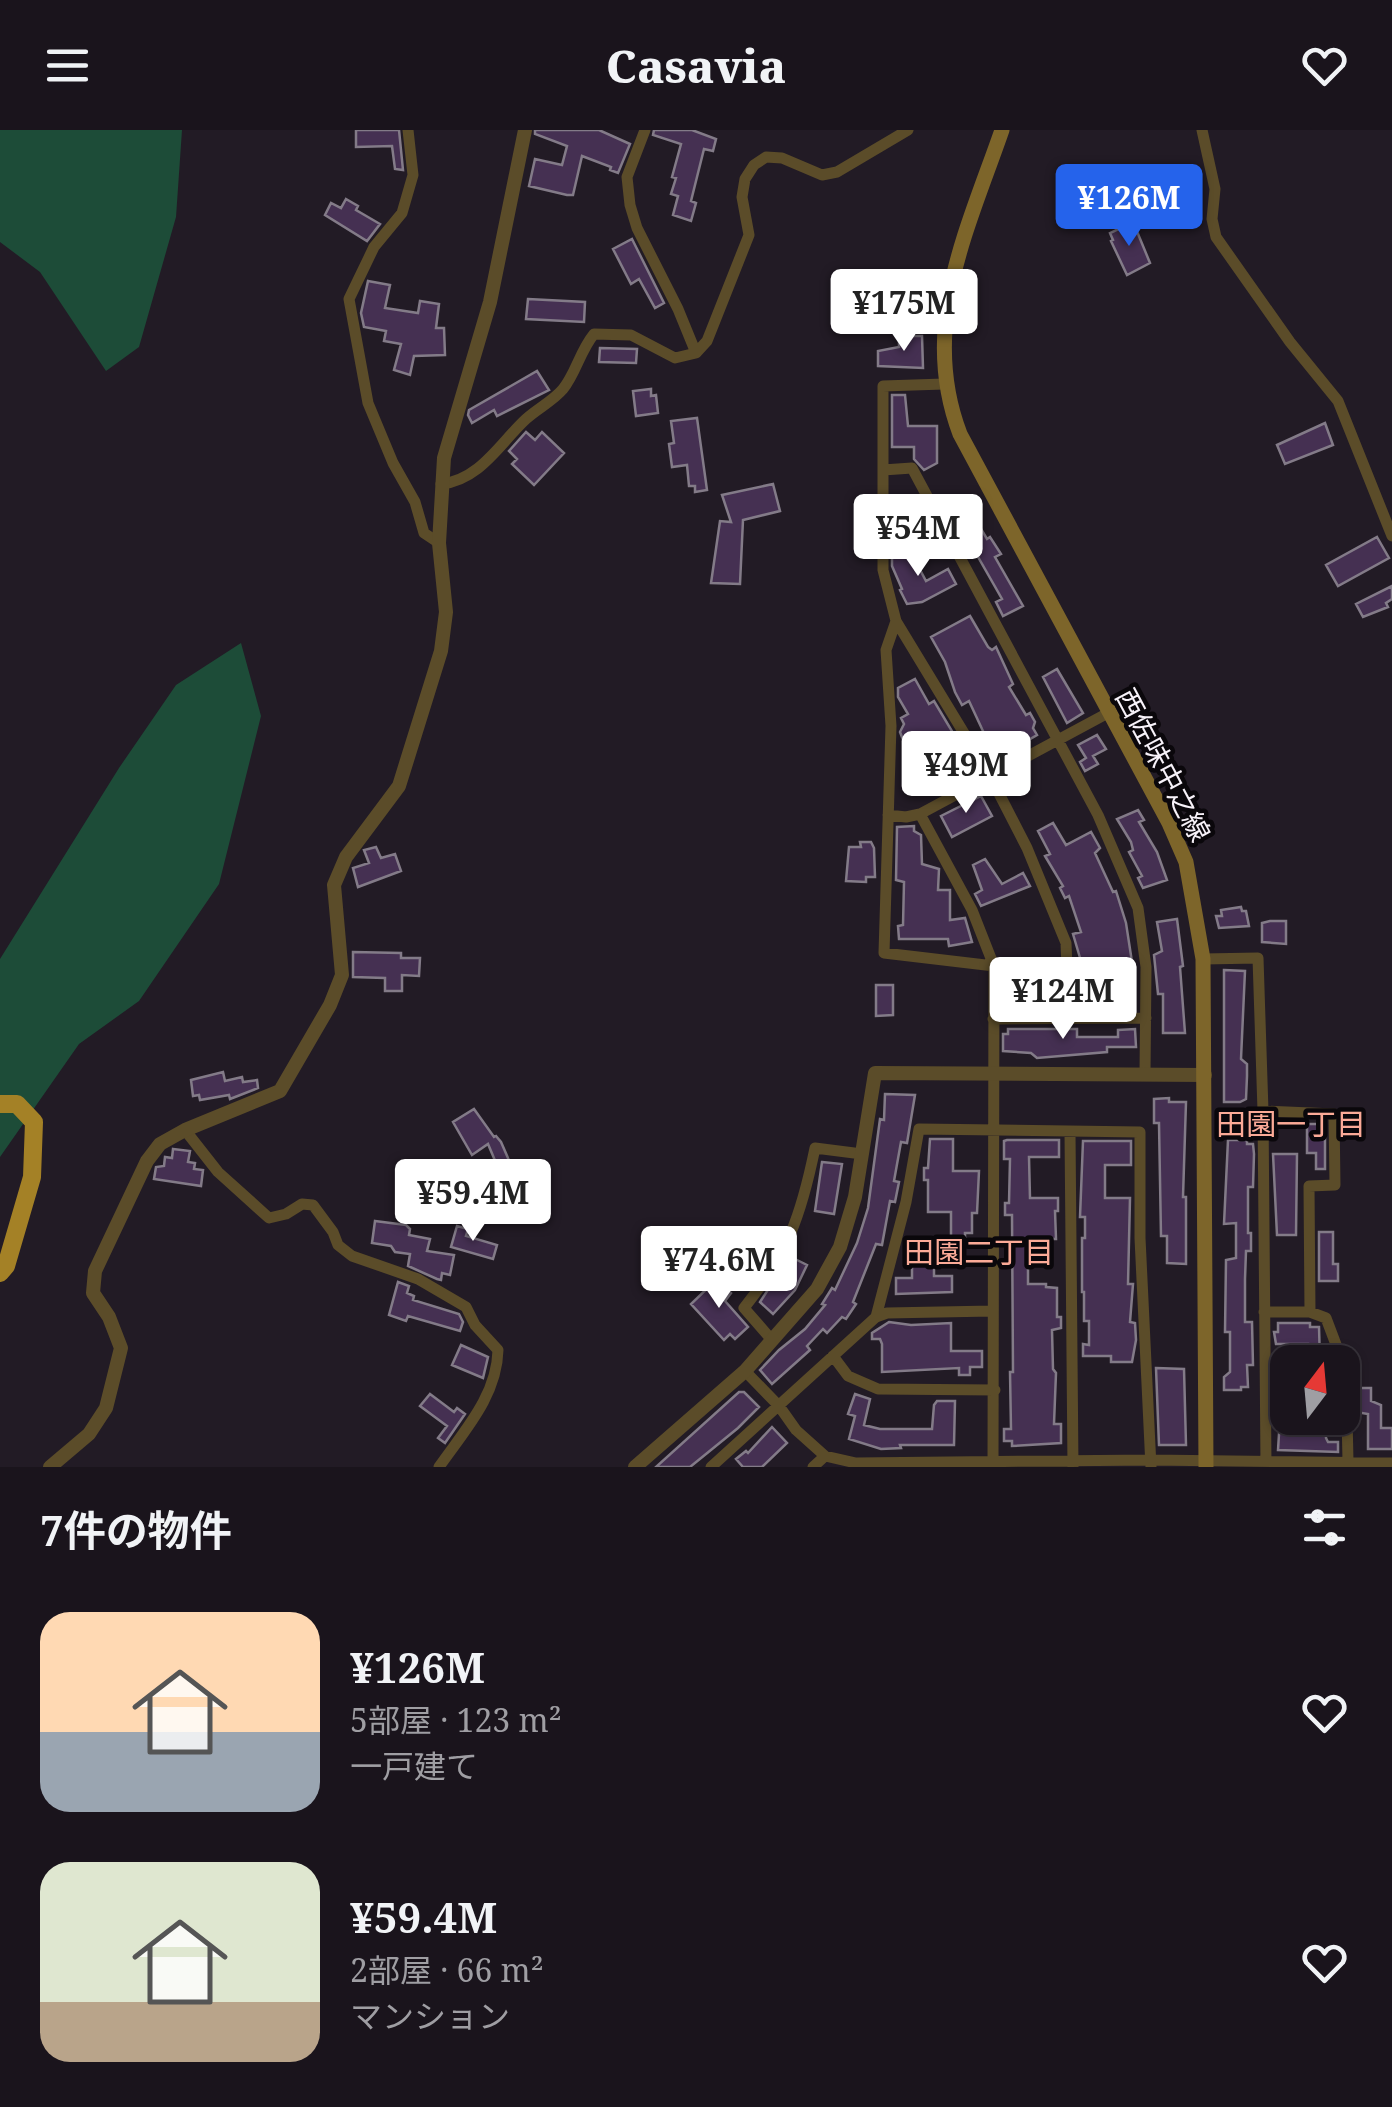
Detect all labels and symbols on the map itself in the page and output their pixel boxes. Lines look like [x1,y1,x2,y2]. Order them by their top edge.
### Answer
pin: ¥126M [1059,164,1199,249]
pin: ¥175M [834,269,974,354]
pin: ¥54M [859,494,977,579]
street label: 西佐味中之線 [1108,681,1220,848]
pin: ¥49M [907,731,1025,816]
pin: ¥124M [993,957,1133,1042]
district label: 田園一丁目 [1216,1103,1366,1144]
pin: ¥59.4M [392,1159,554,1244]
pin: ¥74.6M [638,1226,800,1311]
district label: 田園二丁目 [904,1231,1054,1272]
north arrow [1270,1345,1360,1435]

